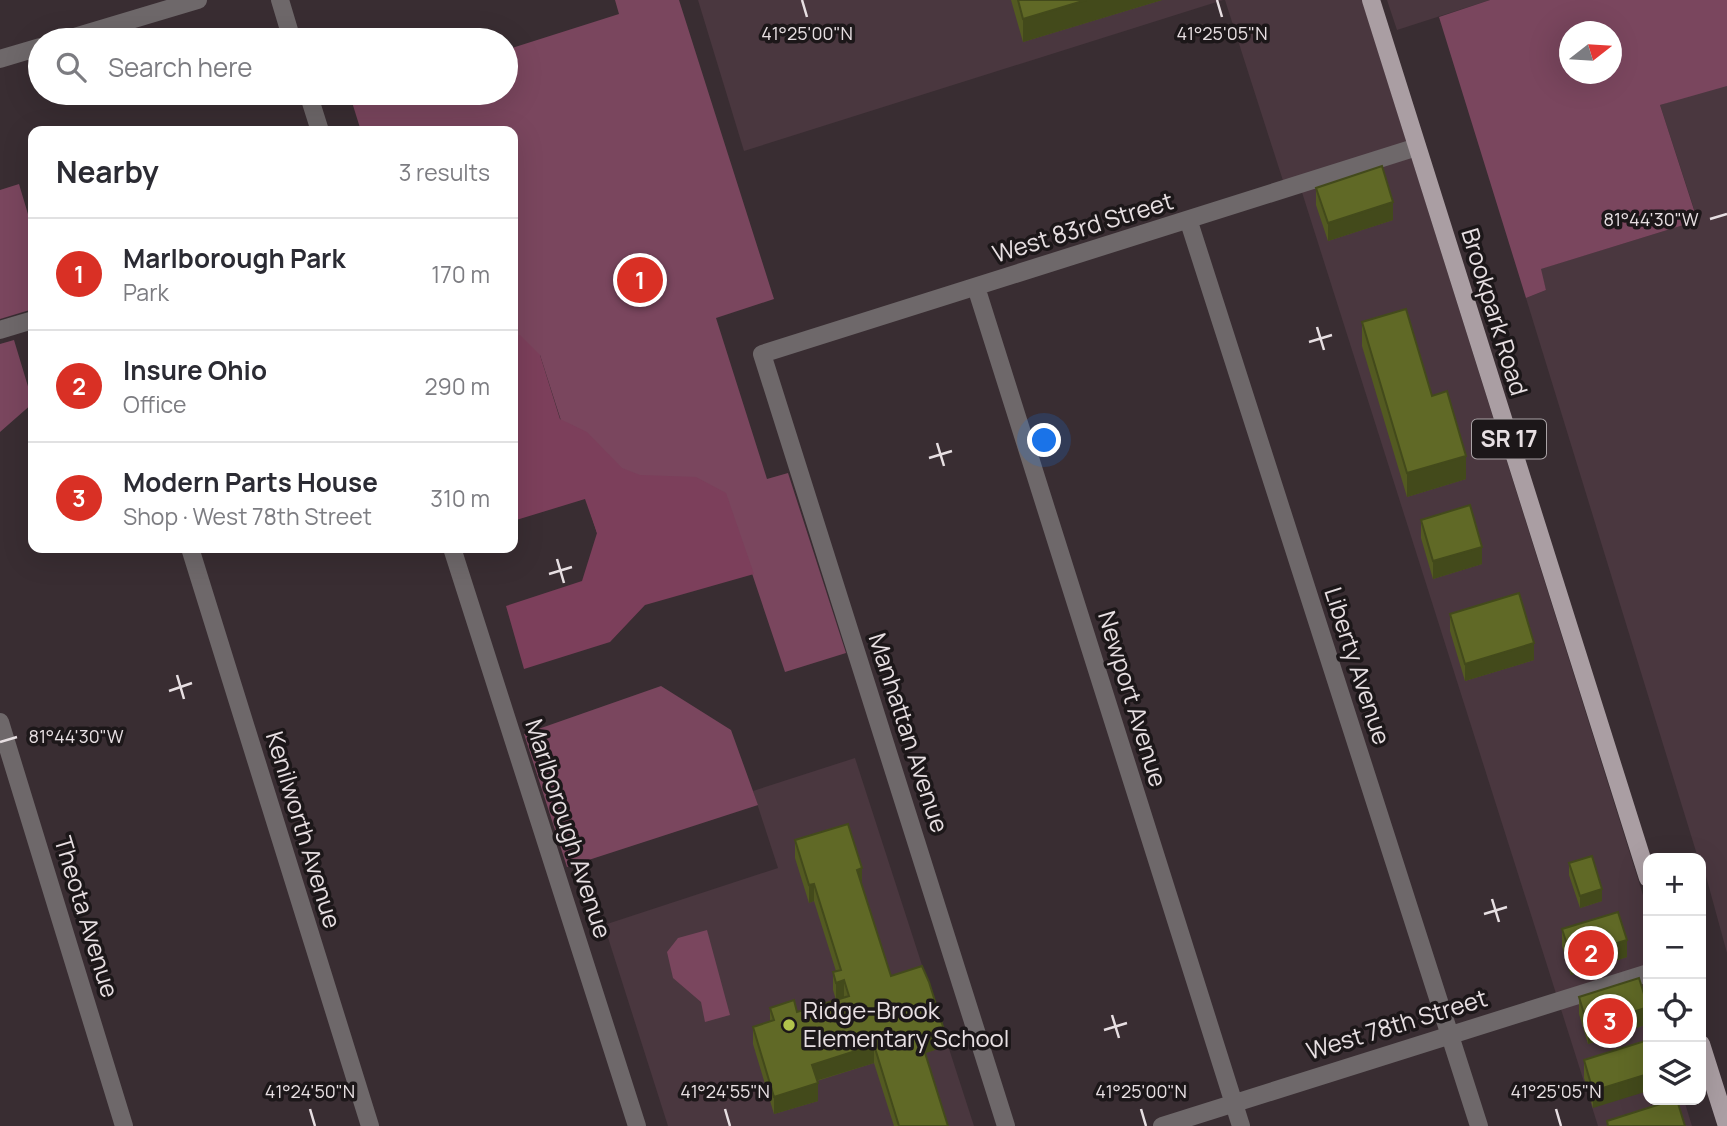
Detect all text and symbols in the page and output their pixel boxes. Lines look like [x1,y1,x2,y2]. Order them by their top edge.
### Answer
text: 41°25'00"N [761,21,853,45]
text: 41°25'05"N [1177,21,1267,45]
north arrow [1559,21,1622,84]
search box [28,28,518,105]
icon: search [52,48,90,86]
text: Search here [108,49,253,85]
text: Nearby [56,151,159,192]
text: 3 results [399,156,490,188]
street label: West 83rd Street [988,183,1177,270]
text: 81°44'30"W [1603,207,1699,231]
street label: Brookpark Road [1454,224,1537,399]
text: Marlborough Park [123,240,345,276]
pin: 1 [617,254,663,306]
text: 1 [74,258,84,290]
text: 170 m [431,258,490,290]
text: Park [123,276,169,308]
text: Insure Ohio [123,352,267,388]
text: 2 [72,370,86,402]
text: 290 m [424,370,490,402]
text: Office [123,388,186,420]
road number: SR 17 [1472,420,1546,458]
your location [1027,423,1061,457]
text: Modern Parts House [123,464,378,500]
text: 3 [72,482,86,514]
text: 310 m [430,482,490,514]
text: Shop · West 78th Street [123,500,372,532]
street label: Liberty Avenue [1317,583,1399,748]
street label: Newport Avenue [1091,607,1176,790]
street label: Manhattan Avenue [862,629,957,836]
street label: Marlborough Avenue [518,715,620,942]
text: 81°44'30"W [28,724,124,748]
street label: Kenilworth Avenue [259,727,350,932]
street label: Theota Avenue [47,832,128,1001]
map controls [1643,853,1706,1105]
button: + [1643,853,1706,916]
button: − [1643,916,1706,979]
pin: 2 [1568,927,1614,979]
button: locate [1643,979,1706,1042]
street label: West 78th Street [1302,980,1491,1067]
place label: Ridge-Brook Elementary School [803,993,1009,1054]
pin: 3 [1587,995,1633,1047]
marker: Ridge-Brook Elementary School [781,1017,797,1033]
button: layers [1643,1042,1706,1105]
text: 41°24'50"N [265,1079,355,1103]
text: 41°24'55"N [680,1079,770,1103]
text: 41°25'00"N [1095,1079,1187,1103]
text: 41°25'05"N [1511,1079,1601,1103]

